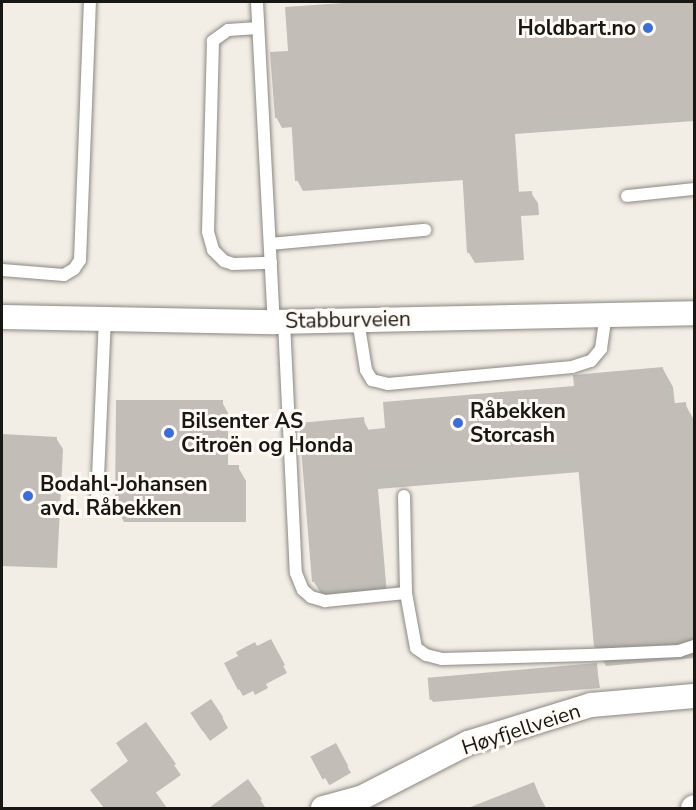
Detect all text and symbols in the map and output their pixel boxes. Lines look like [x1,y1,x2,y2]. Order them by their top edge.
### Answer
place label: Holdbart.no [518,15,636,41]
marker: Holdbart.no [641,21,655,35]
street label: Stabburveien [285,306,411,334]
place label: Råbekken Storcash [470,398,566,448]
place label: Bilsenter AS Citroën og Honda [181,408,353,458]
marker: Råbekken Storcash [451,416,465,430]
marker: Bilsenter AS Citroën og Honda [162,426,176,440]
place label: Bodahl-Johansen avd. Råbekken [40,471,208,521]
marker: Bodahl-Johansen avd. Råbekken [21,489,35,503]
street label: Høyfjellveien [458,698,584,760]

